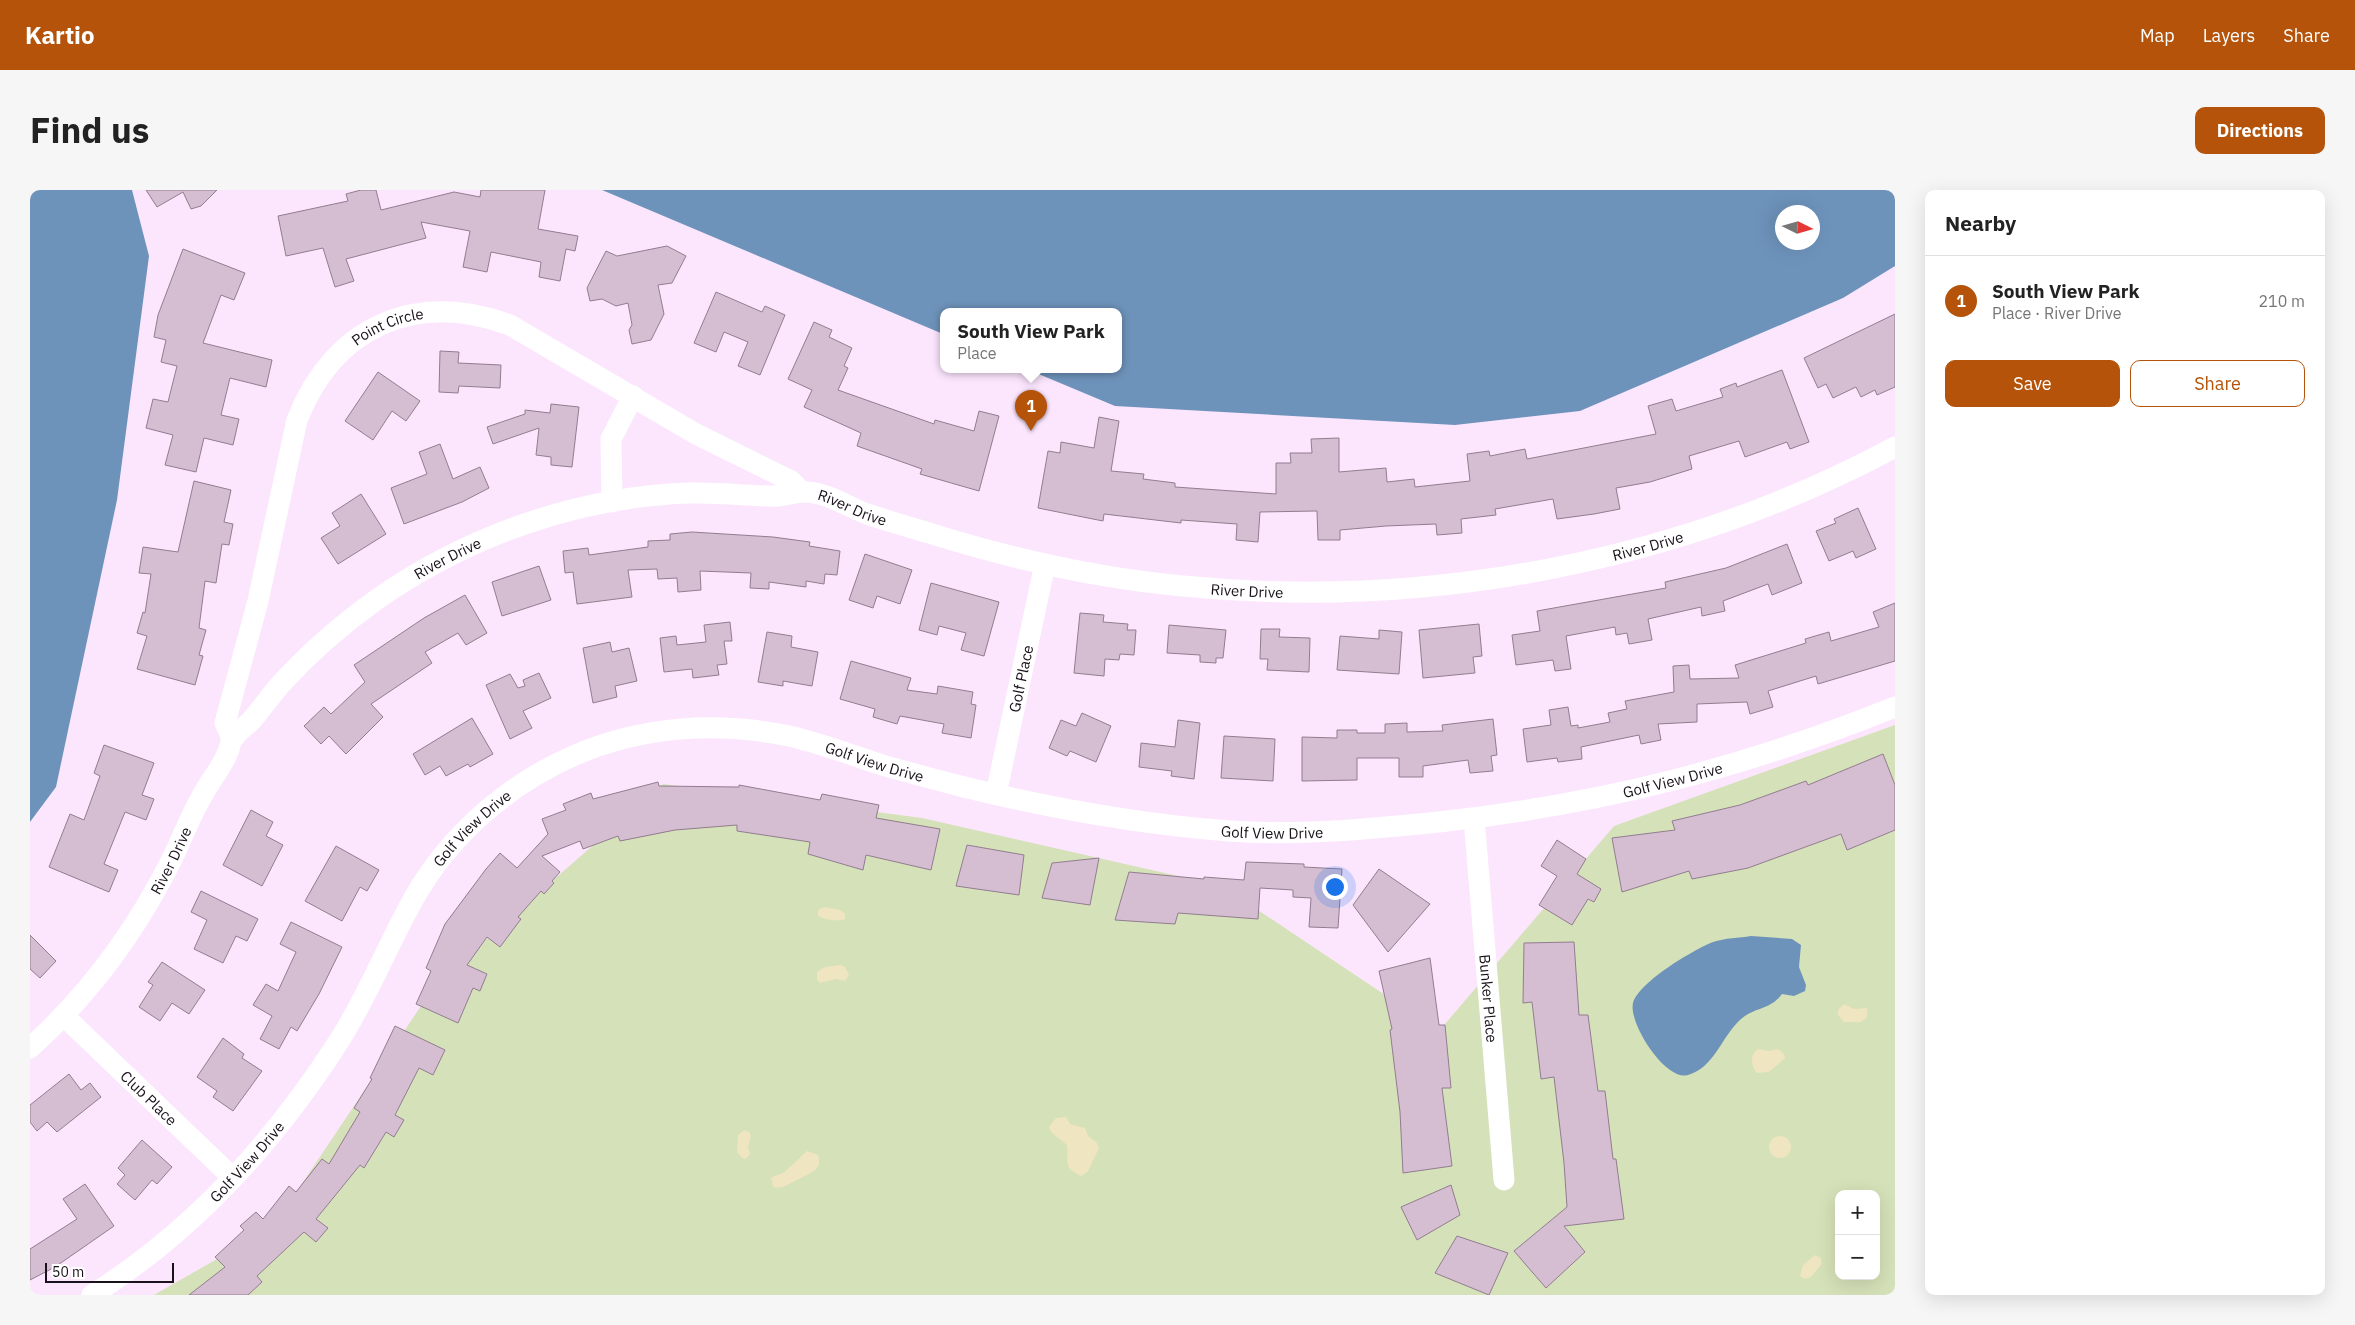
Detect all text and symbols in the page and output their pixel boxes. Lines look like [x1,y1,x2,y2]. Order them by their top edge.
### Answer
text: Kartio [25,19,95,51]
text: Map [2140,24,2175,47]
text: Layers [2203,24,2255,47]
text: Share [2283,24,2330,47]
text: Find us [30,107,149,153]
button: Directions [2195,107,2325,154]
north arrow [1775,205,1820,250]
text: Nearby [1945,209,2016,237]
text: South View Park [1992,279,2139,303]
text: 1 [1956,291,1966,311]
text: 210 m [2258,291,2305,311]
street label: Point Circle [347,303,425,349]
text: Place · River Drive [1992,303,2122,323]
popup [940,308,1122,373]
text: South View Park [957,319,1105,343]
text: Place [957,343,997,363]
button: Save [1945,360,2120,407]
button: Share [2130,360,2305,407]
pin: 1 [1015,390,1047,431]
street label: River Drive [816,485,889,529]
street label: River Drive [1610,527,1685,564]
street label: River Drive [410,533,484,583]
street label: River Drive [1210,579,1284,601]
street label: Golf Place [1004,643,1037,714]
street label: Golf View Drive [823,737,926,786]
street label: Golf View Drive [1621,758,1725,801]
street label: Golf View Drive [429,785,515,870]
street label: Golf View Drive [1220,821,1324,842]
street label: River Drive [146,824,195,897]
your location [1322,874,1348,900]
street label: Bunker Place [1476,953,1502,1043]
street label: Club Place [117,1066,181,1129]
street label: Golf View Drive [205,1117,288,1206]
map controls [1835,1190,1880,1280]
button: + [1835,1190,1880,1235]
button: − [1835,1235,1880,1280]
scale bar [45,1260,174,1283]
text: 50 m [52,1263,84,1281]

